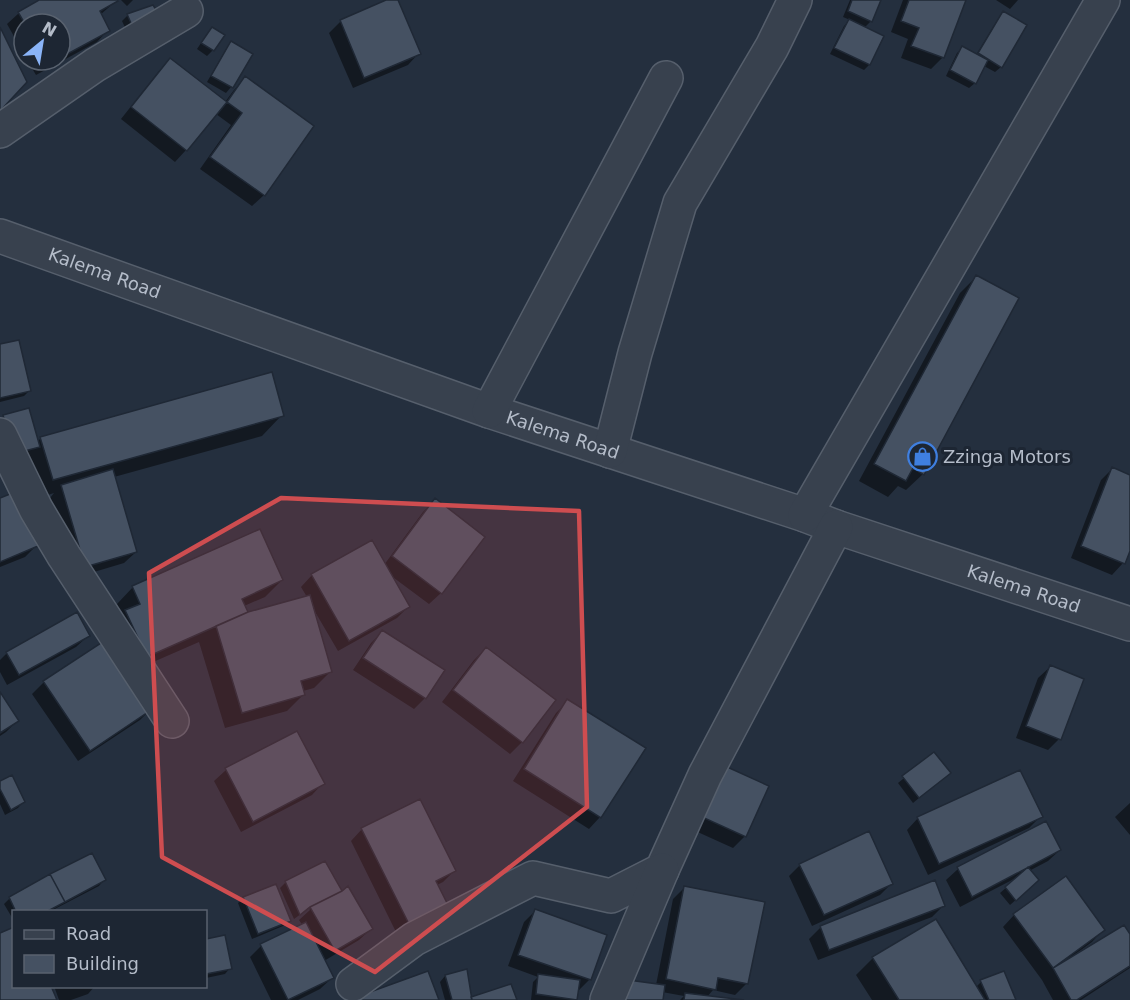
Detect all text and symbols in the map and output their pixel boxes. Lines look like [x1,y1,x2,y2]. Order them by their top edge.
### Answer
north arrow [12,12,72,72]
text: N [39,18,60,41]
street label: Kalema Road [46,243,164,303]
street label: Kalema Road [504,406,622,463]
shop icon: Zzinga Motors [906,441,938,473]
place label: Zzinga Motors [943,446,1071,467]
street label: Kalema Road [965,560,1083,617]
legend [12,910,207,988]
text: Road [66,923,111,944]
text: Building [66,953,139,974]

